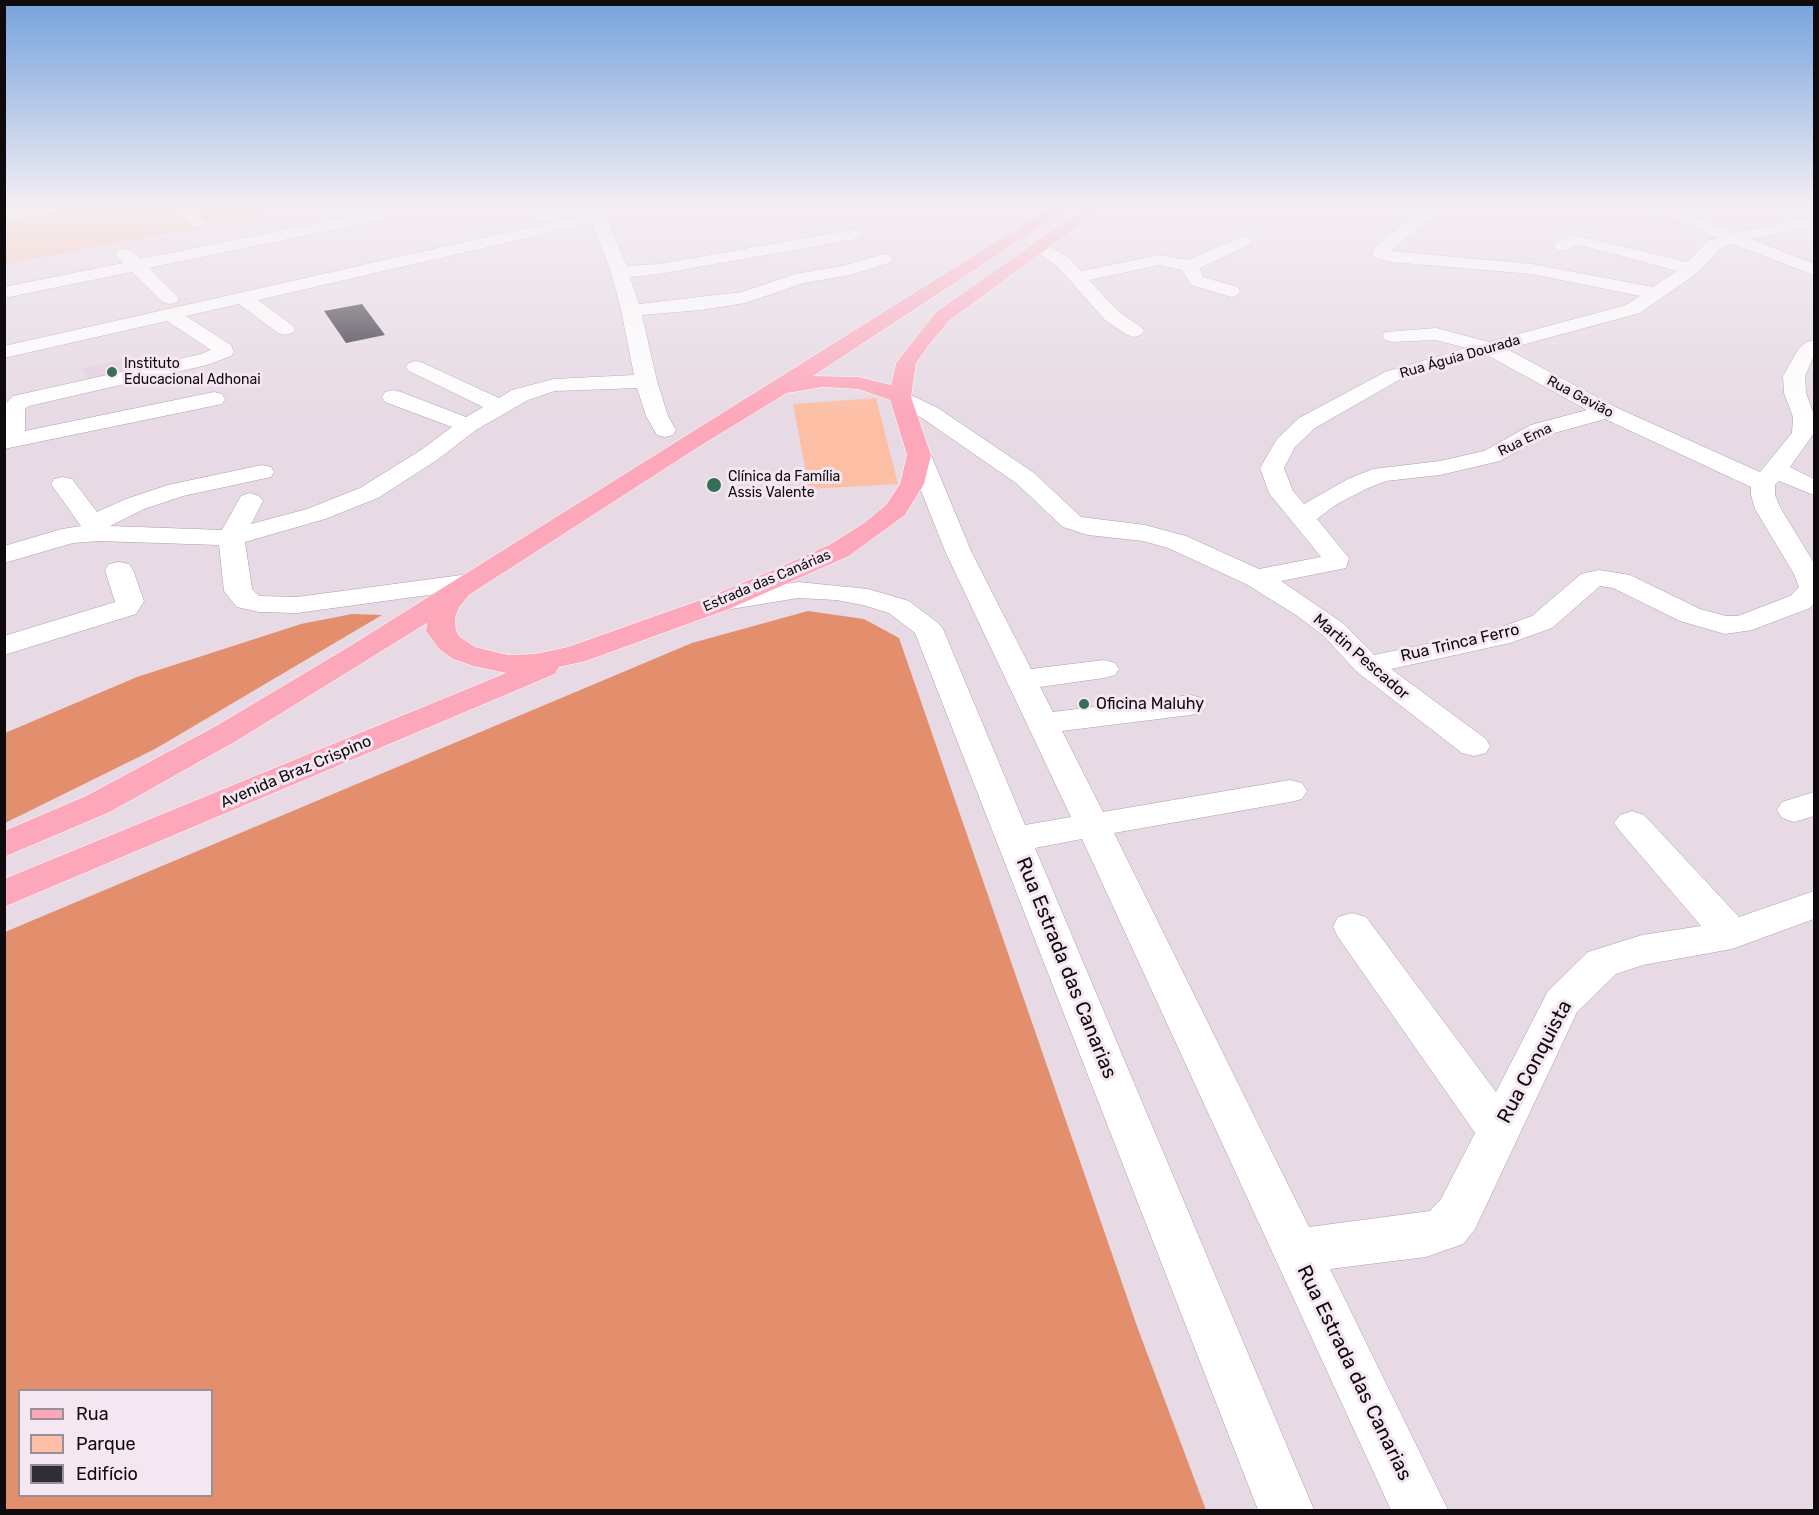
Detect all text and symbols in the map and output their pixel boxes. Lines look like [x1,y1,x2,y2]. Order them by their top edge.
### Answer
street label: Rua Águia Dourada [1398,332,1522,382]
place label: Instituto Educacional Adhonai [124,356,261,388]
marker: Instituto Educacional Adhonai [105,365,119,379]
street label: Rua Gavião [1544,372,1616,422]
street label: Rua Ema [1496,420,1554,460]
place label: Clínica da Família Assis Valente [728,469,840,502]
marker: Clínica da Família Assis Valente [705,476,723,494]
street label: Estrada das Canárias [701,547,833,615]
street label: Martin Pescador [1309,610,1413,704]
street label: Rua Trinca Ferro [1399,620,1521,666]
place label: Oficina Maluhy [1096,694,1204,714]
marker: Oficina Maluhy [1077,697,1091,711]
street label: Avenida Braz Crispino [218,731,374,813]
street label: Rua Estrada das Canarias [1011,854,1121,1082]
street label: Rua Conquista [1493,996,1577,1128]
street label: Rua Estrada das Canarias [1291,1261,1417,1485]
legend [18,1389,213,1497]
text: Rua [76,1403,109,1425]
text: Parque [76,1433,136,1455]
text: Edifício [76,1463,138,1485]

